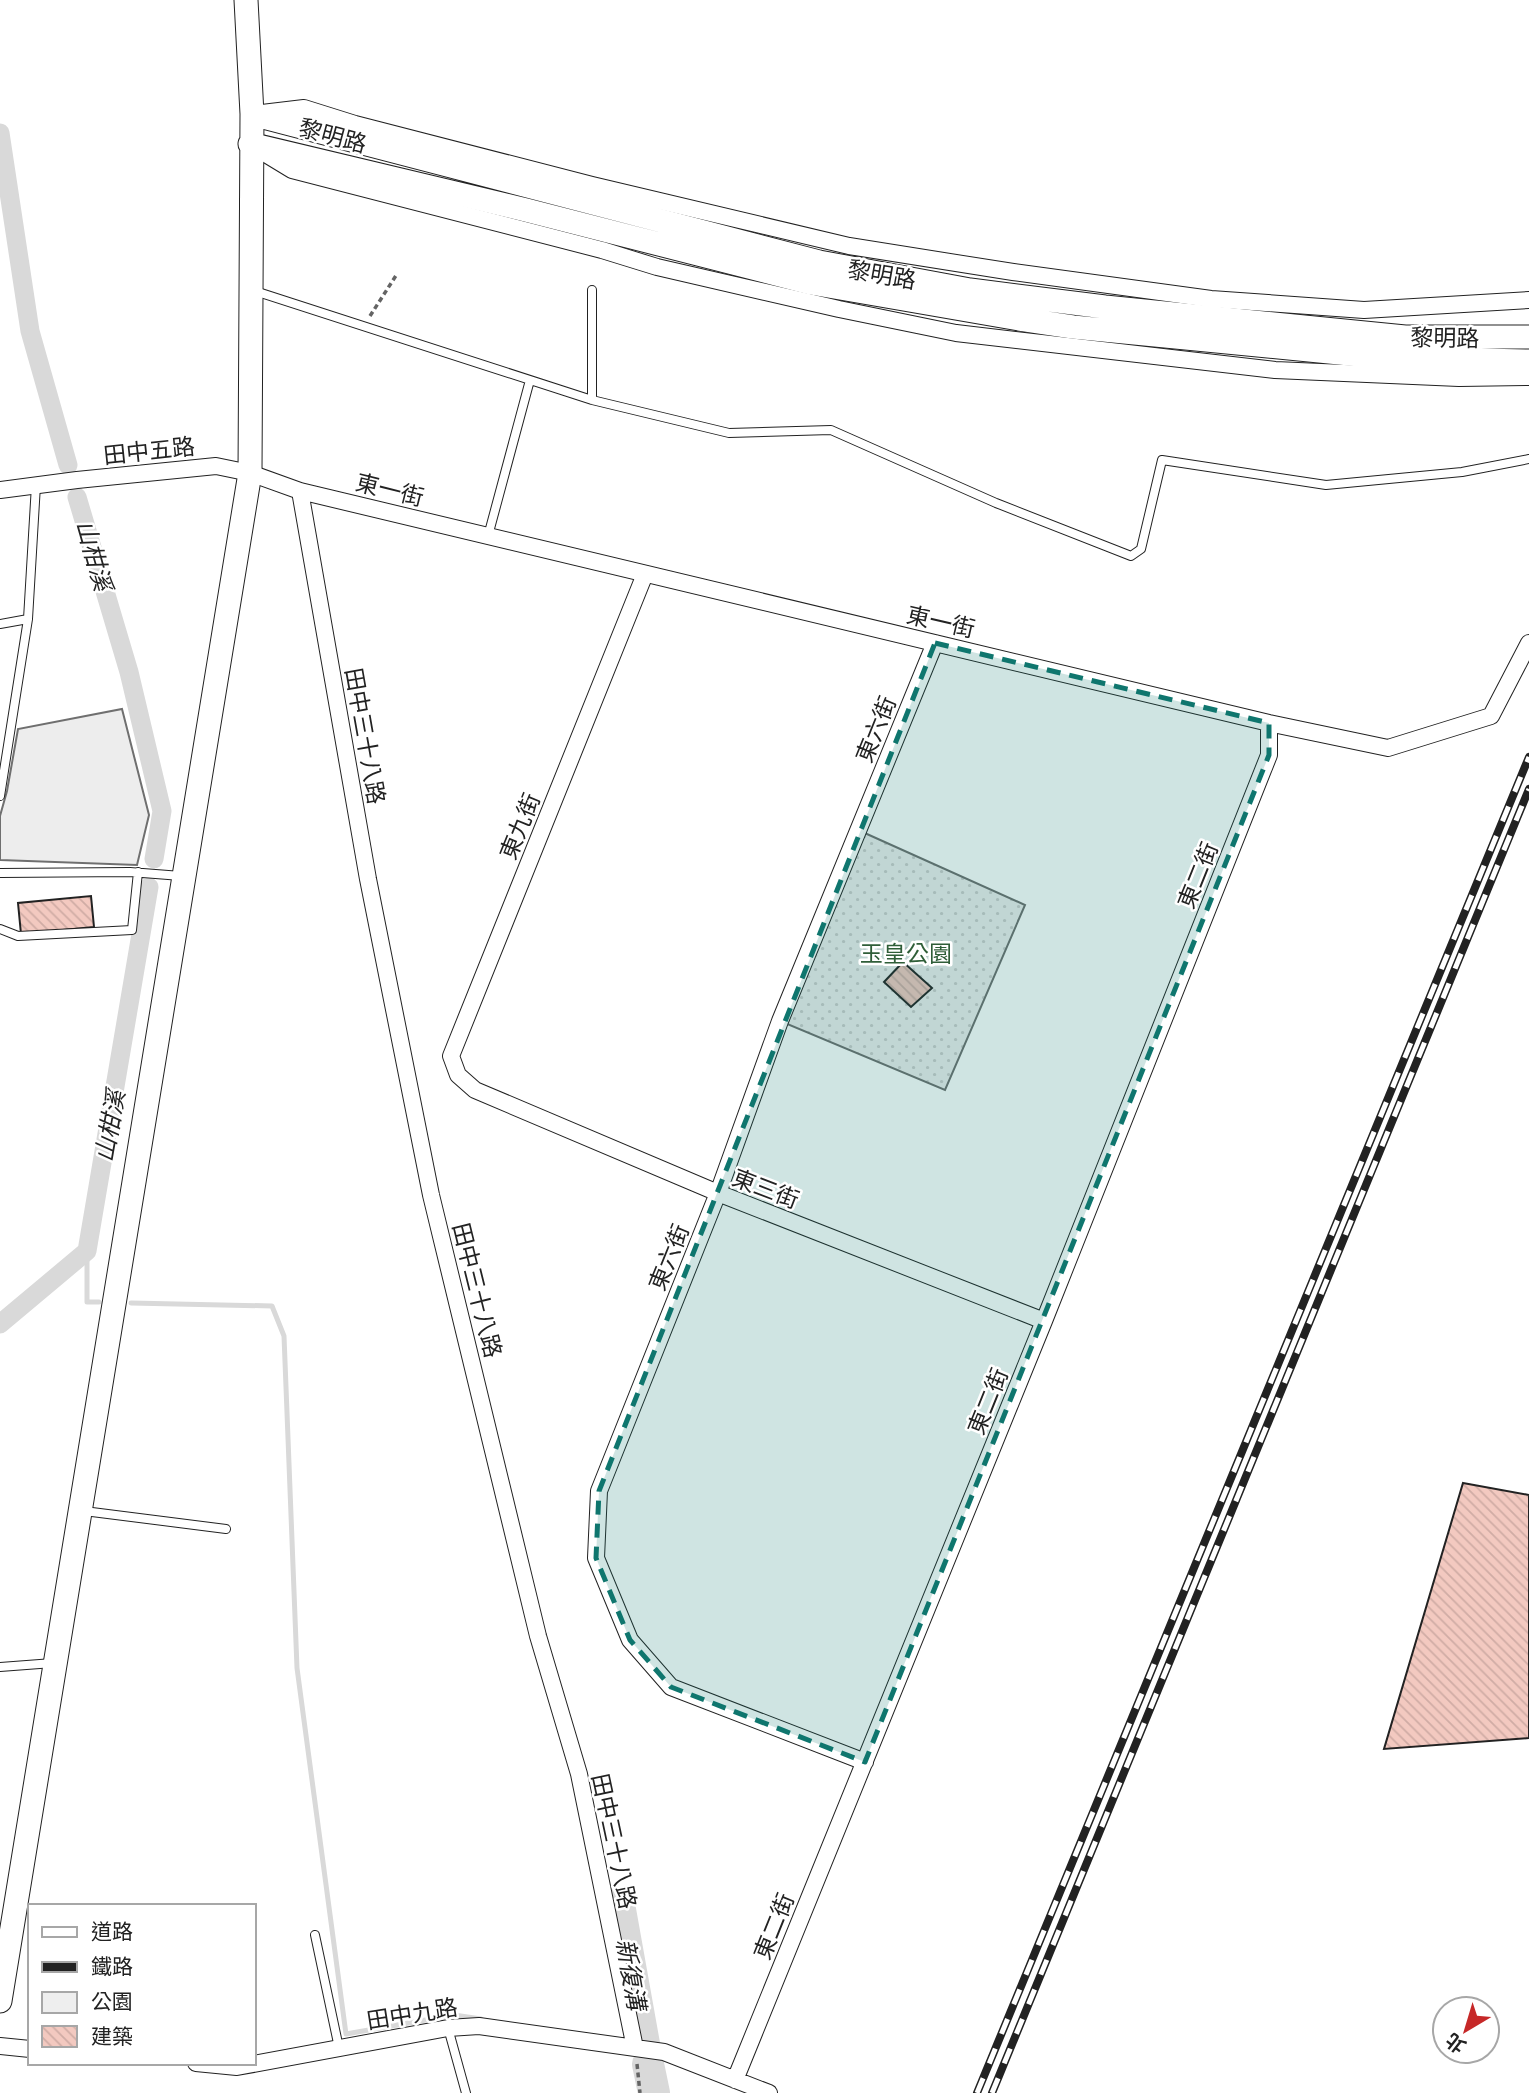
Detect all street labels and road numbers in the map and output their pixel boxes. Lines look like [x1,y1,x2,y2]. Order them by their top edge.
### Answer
street label: 黎明路 [296,111,370,159]
street label: 黎明路 [845,252,919,296]
street label: 黎明路 [1410,320,1480,354]
street label: 田中五路 [102,429,196,471]
street label: 東一街 [353,465,427,513]
street label: 東一街 [904,598,978,644]
street label: 田中三十八路 [338,665,394,807]
street label: 東六街 [847,691,903,767]
street label: 東九街 [491,788,547,864]
street label: 東二街 [1169,837,1225,913]
street label: 東三街 [728,1161,804,1215]
street label: 田中三十八路 [446,1219,510,1361]
street label: 東六街 [640,1219,696,1295]
street label: 東二街 [959,1363,1015,1439]
street label: 田中三十八路 [585,1770,645,1912]
street label: 東二街 [745,1888,801,1964]
street label: 田中九路 [364,1990,460,2036]

